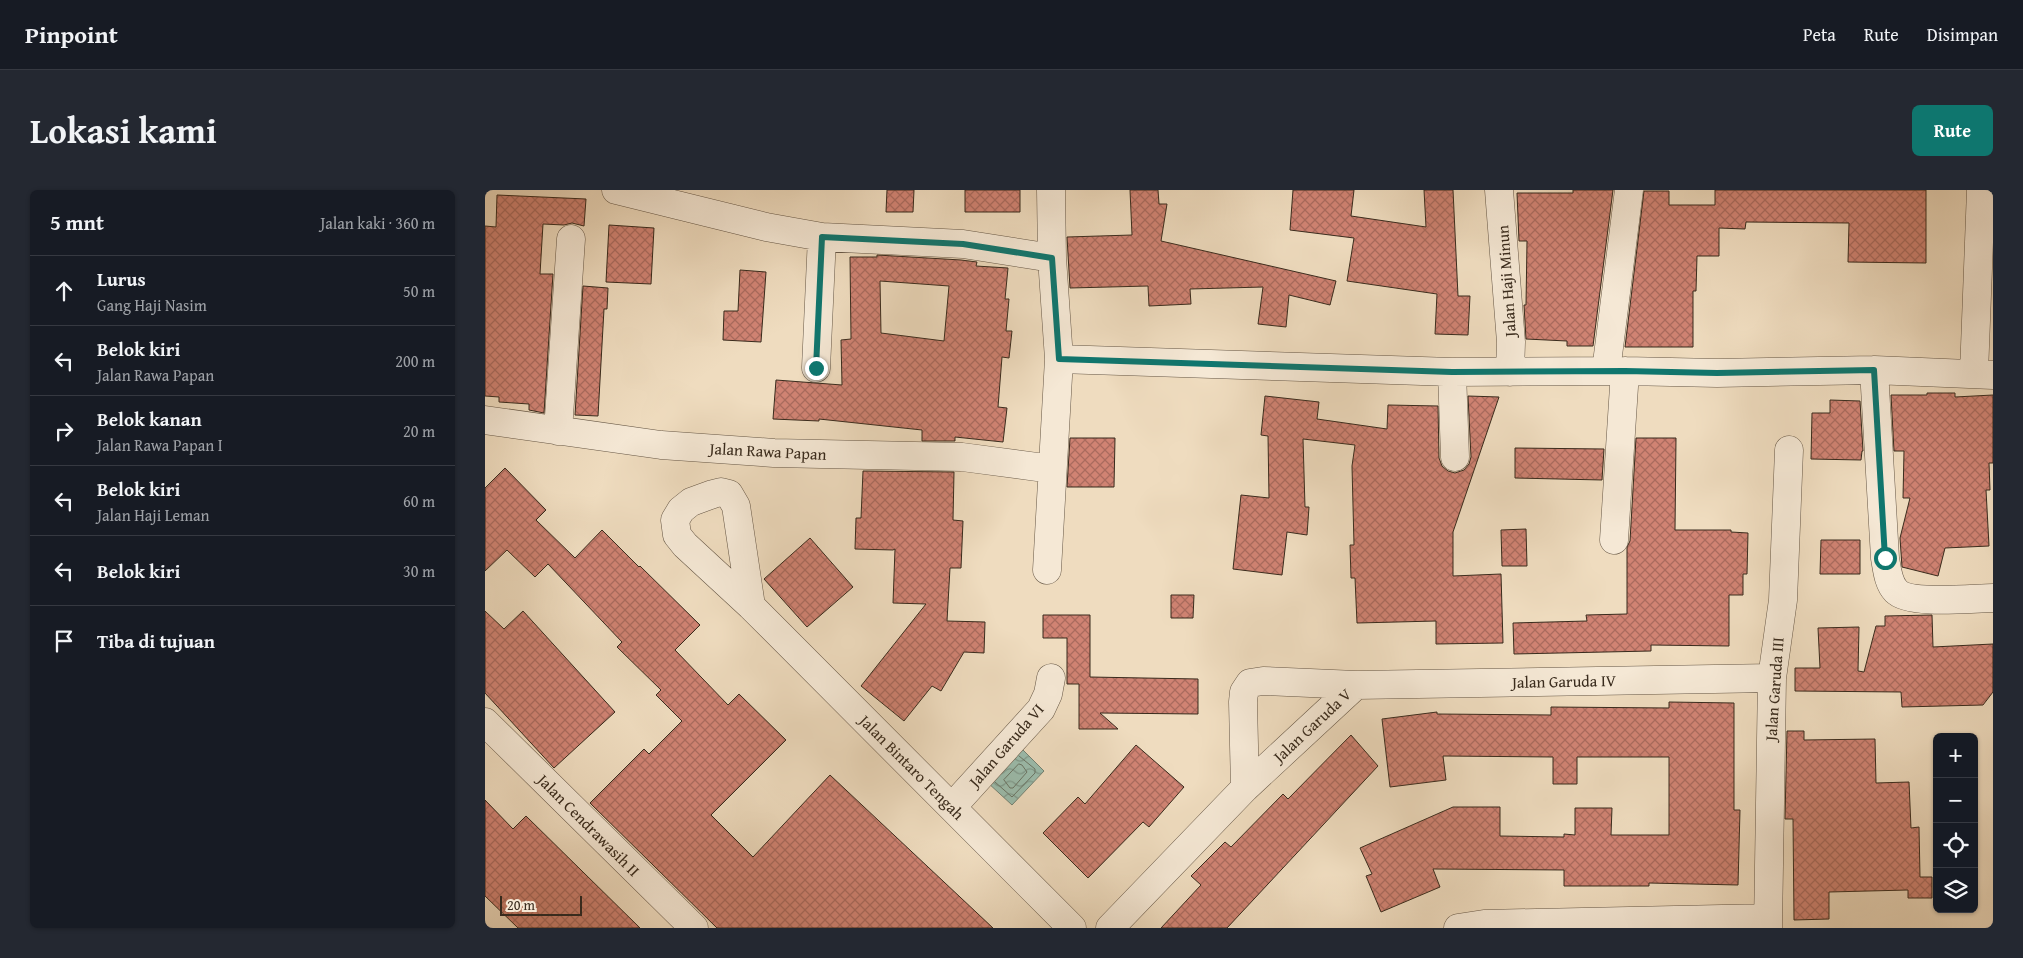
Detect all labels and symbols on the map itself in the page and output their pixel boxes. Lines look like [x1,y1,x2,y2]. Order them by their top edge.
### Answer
street label: Jalan Haji Minun [1490,224,1522,340]
route end [805,357,828,380]
street label: Jalan Rawa Papan [707,436,827,466]
route start [1874,547,1897,570]
street label: Jalan Garuda III [1758,636,1790,744]
street label: Jalan Garuda IV [1510,668,1617,694]
street label: Jalan Garuda V [1266,682,1357,769]
street label: Jalan Garuda VI [961,698,1049,794]
street label: Jalan Bintaro Tengah [852,707,970,825]
street label: Jalan Cendrawasih II [531,767,646,882]
scale bar [500,893,583,916]

